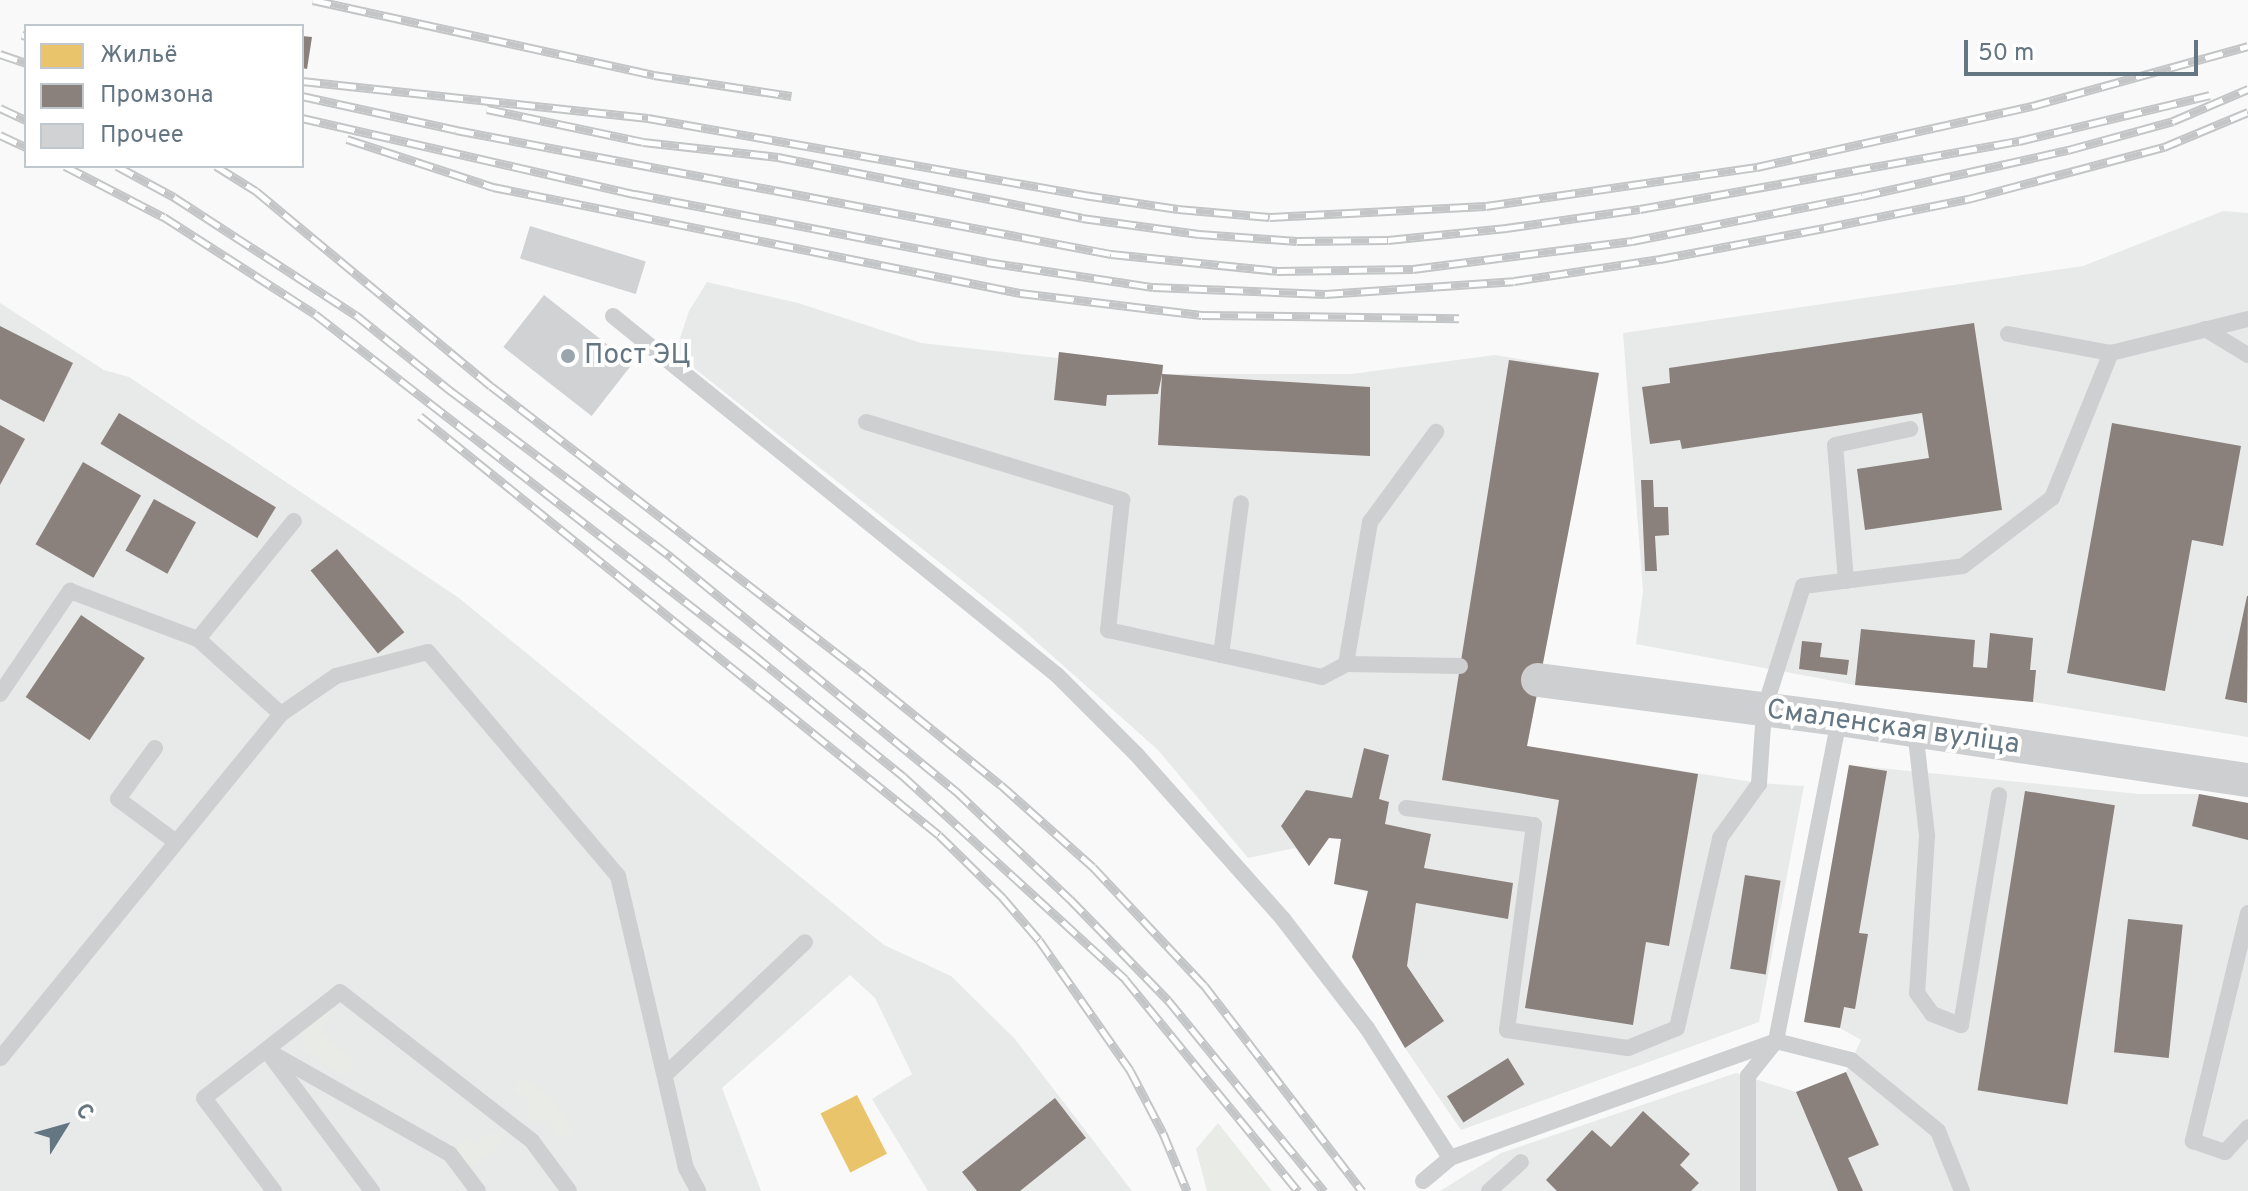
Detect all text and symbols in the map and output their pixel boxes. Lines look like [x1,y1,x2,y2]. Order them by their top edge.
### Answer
legend [24,24,304,168]
scale bar [1968,24,2202,74]
text: 50 m [1978,39,2034,69]
text: Жильё [100,41,177,71]
text: Промзона [100,81,213,111]
text: Прочее [100,121,184,151]
place label: Пост ЭЦ [584,339,691,373]
marker: Пост ЭЦ [559,347,577,365]
street label: Смаленская вуліца [1764,694,2022,762]
north arrow [24,1087,104,1167]
text: С [69,1099,99,1126]

